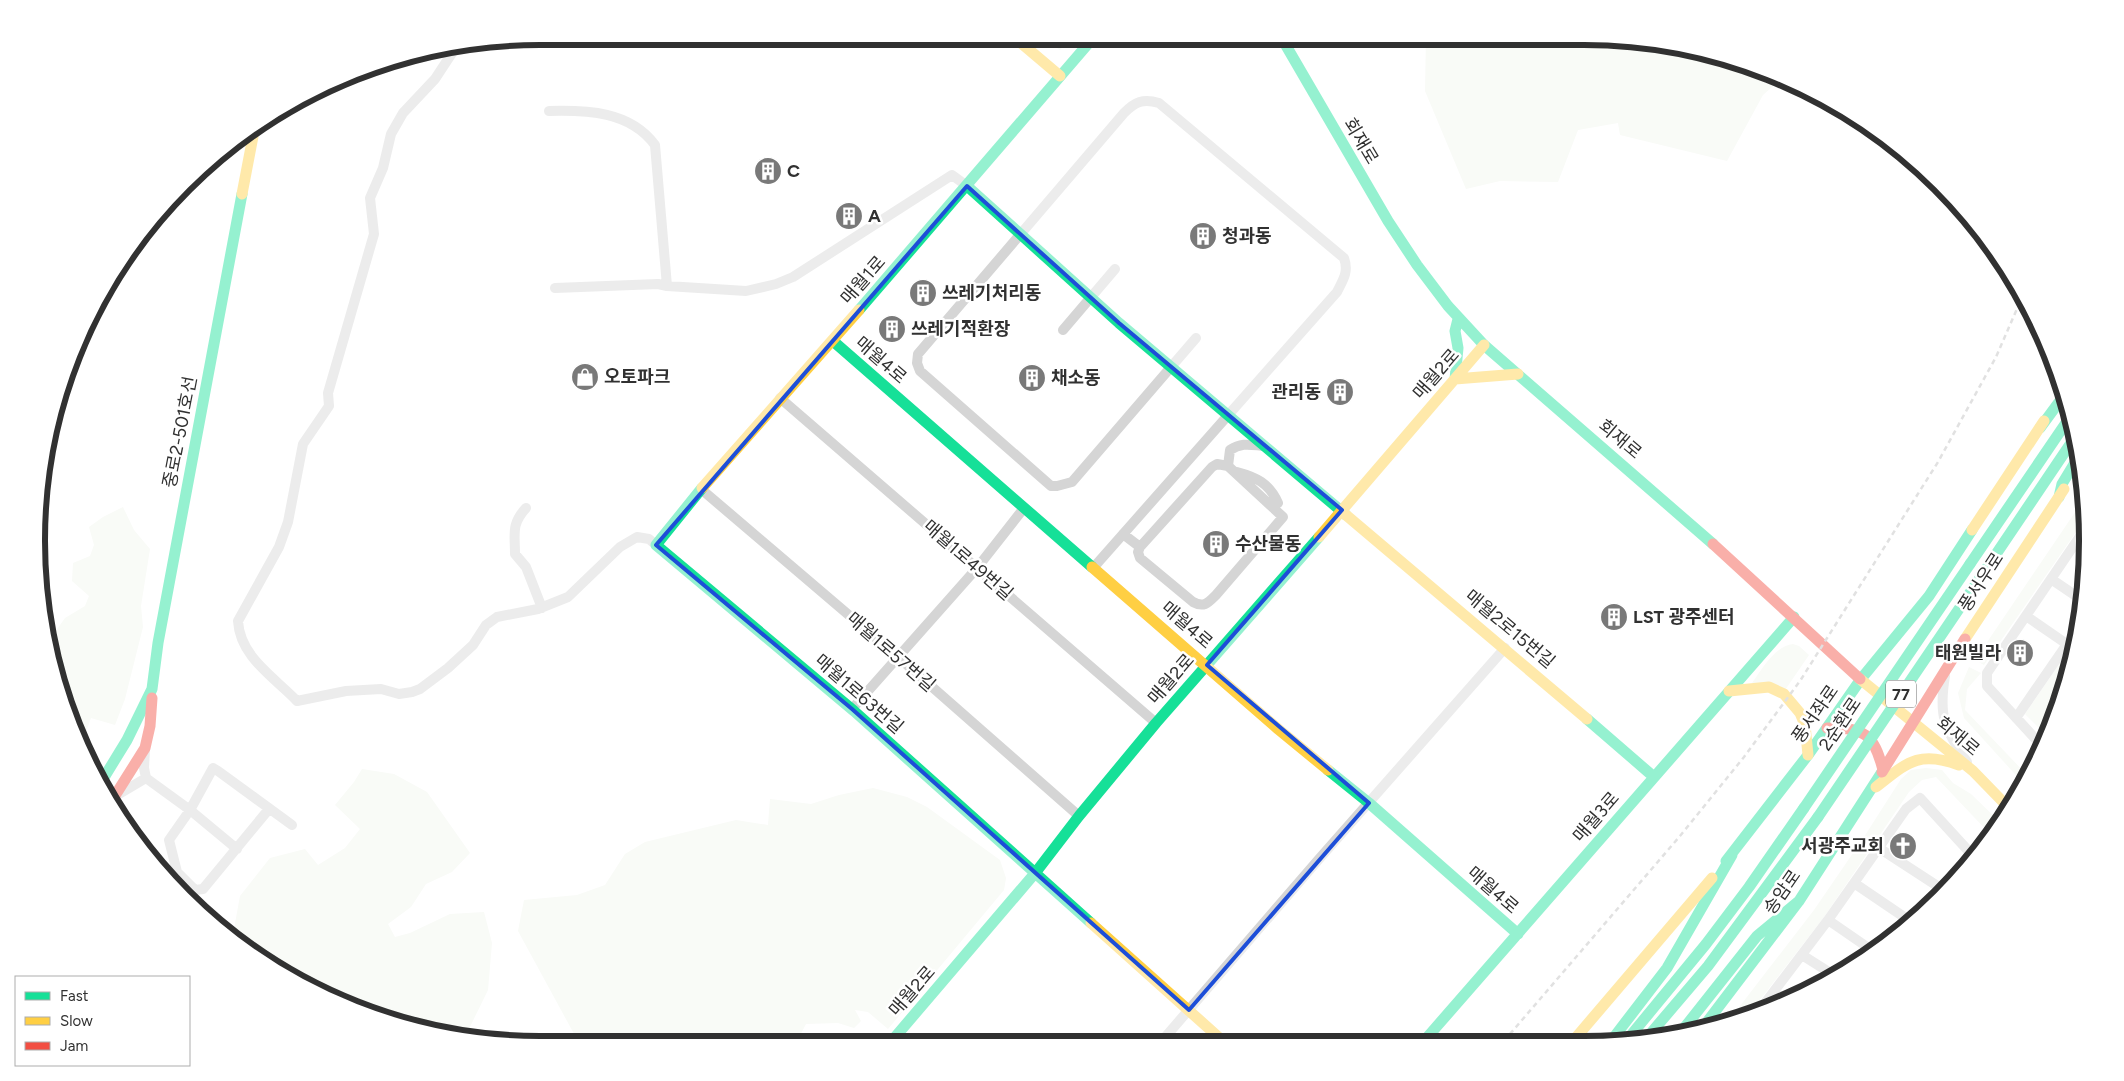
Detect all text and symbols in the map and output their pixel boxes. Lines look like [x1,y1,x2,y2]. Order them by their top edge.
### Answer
street label: 회재로 [1339,114,1383,168]
building icon: C [753,156,783,186]
place label: C [787,160,800,182]
building icon: A [834,201,864,231]
place label: A [868,205,881,227]
building icon: 청과동 [1188,221,1218,251]
place label: 청과동 [1222,225,1272,247]
street label: 매월1로 [836,251,890,309]
building icon: 쓰레기처리동 [908,278,938,308]
place label: 쓰레기처리동 [942,282,1041,304]
building icon: 쓰레기적환장 [877,314,907,344]
place label: 쓰레기적환장 [911,318,1011,340]
street label: 매월4로 [851,332,911,388]
street label: 매월2로 [1408,344,1464,404]
shop icon: 오토파크 [570,362,600,392]
building icon: 채소동 [1017,363,1047,393]
place label: 오토파크 [604,366,670,388]
place label: 채소동 [1051,367,1101,389]
street label: 중로2-501호선 [158,374,202,490]
building icon: 관리동 [1325,377,1355,407]
place label: 관리동 [1271,381,1321,403]
street label: 회재로 [1594,415,1646,463]
street label: 매월1로49번길 [919,515,1017,605]
building icon: 수산물동 [1201,529,1231,559]
place label: 수산물동 [1235,533,1301,555]
street label: 풍서우로 [1954,548,2008,616]
street label: 매월2로15번길 [1461,585,1559,673]
street label: 매월4로 [1157,597,1217,653]
building icon: LST 광주센터 [1599,602,1629,632]
place label: LST 광주센터 [1633,606,1735,628]
street label: 매월1로57번길 [842,608,940,696]
building icon: 태원빌라 [2005,638,2035,668]
place label: 태원빌라 [1935,642,2001,664]
street label: 매월2로 [1143,649,1199,709]
street label: 매월1로63번길 [810,650,908,738]
street label: 풍서좌로 [1787,681,1843,747]
road number: 77 [1886,681,1916,708]
street label: 2순환로 [1814,693,1866,755]
street label: 회재로 [1932,712,1984,760]
street label: 매월3로 [1568,787,1624,847]
church icon: 서광주교회 [1888,831,1918,861]
place label: 서광주교회 [1801,835,1884,857]
street label: 매월4로 [1463,862,1523,918]
street label: 송암로 [1759,865,1805,919]
street label: 매월2로 [884,961,940,1021]
legend [15,976,190,1066]
text: Fast [60,987,89,1005]
text: Slow [60,1012,93,1030]
text: Jam [60,1037,88,1055]

